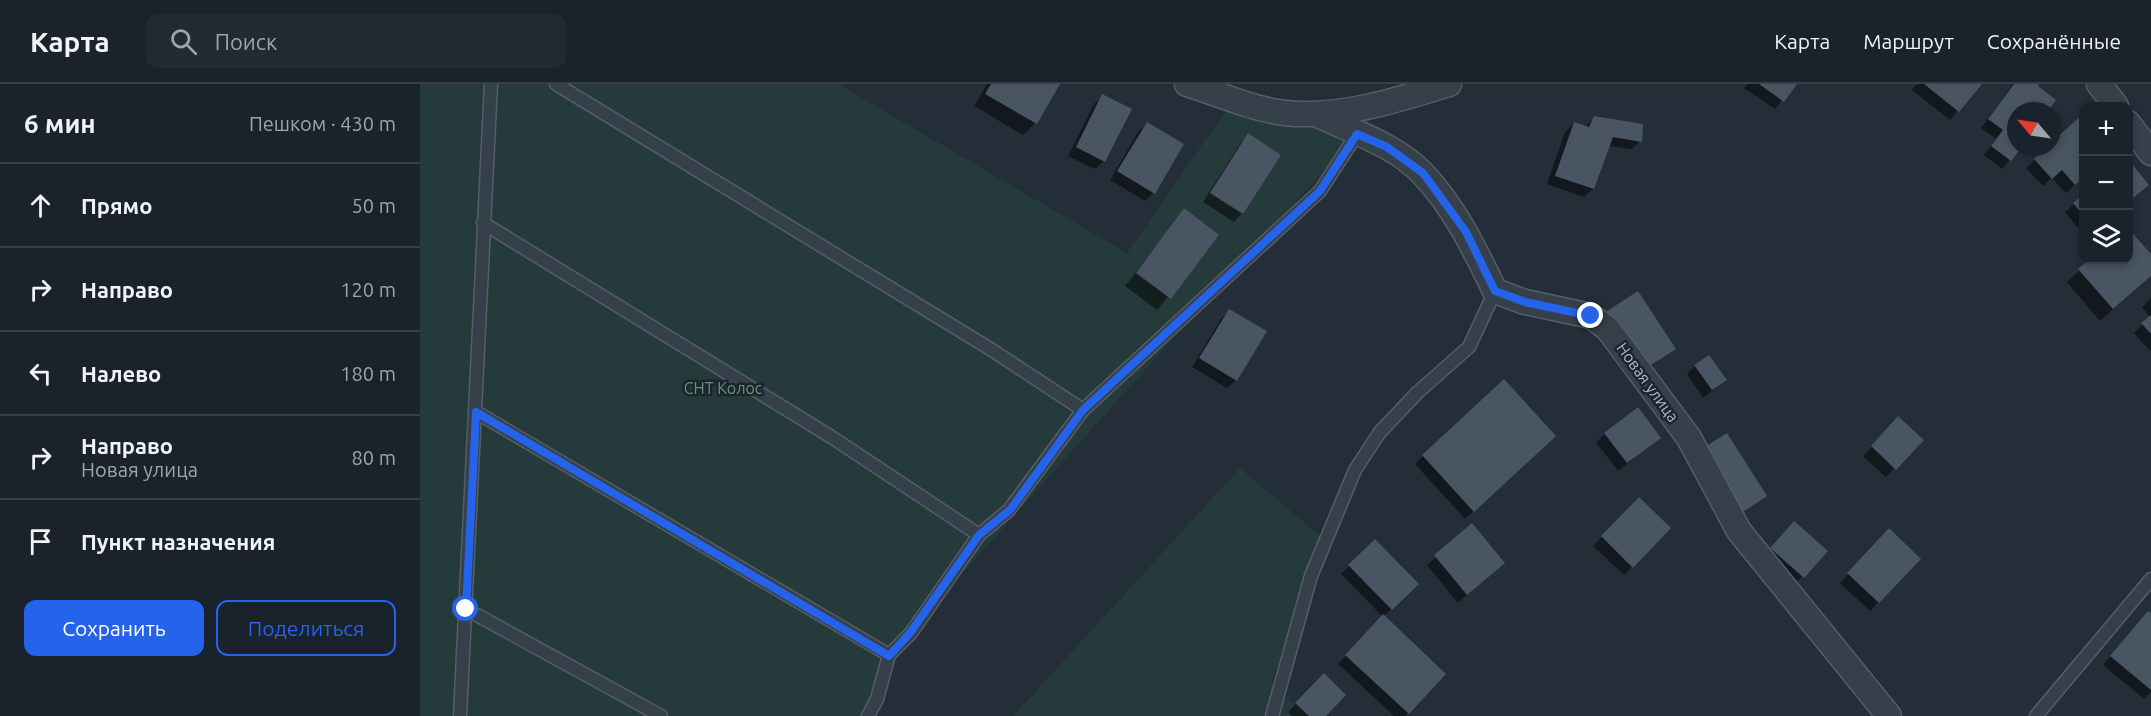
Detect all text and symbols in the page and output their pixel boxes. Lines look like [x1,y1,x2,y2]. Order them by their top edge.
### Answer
search box [146,14,566,68]
icon: search [167,25,200,58]
text: Карта [30,26,110,57]
text: Поиск [215,29,277,54]
text: Карта [1774,29,1830,53]
text: Маршрут [1863,29,1954,53]
text: Сохранённые [1987,29,2121,53]
north arrow [2007,102,2061,156]
map controls [2079,102,2133,264]
button: + [2079,102,2133,156]
text: 6 мин [24,109,96,138]
text: Пешком · 430 m [249,112,396,135]
button: − [2079,156,2133,210]
icon: ahead [24,189,57,222]
text: Прямо [81,193,152,218]
text: 50 m [352,194,396,217]
button: layers [2079,210,2133,264]
icon: right [24,273,57,306]
text: Направо [81,277,173,302]
text: 120 m [340,278,396,301]
route end [1577,302,1603,328]
street label: Новая улица [1613,339,1683,425]
icon: left [24,357,57,390]
text: Налево [81,361,161,386]
text: 180 m [340,362,396,385]
park label: СНТ Колос [684,379,763,397]
text: Направо [81,433,173,458]
icon: right [24,441,57,474]
text: 80 m [352,446,396,469]
text: Новая улица [81,458,198,481]
icon: arrive [24,525,57,558]
text: Пункт назначения [81,529,275,554]
route start [452,595,478,621]
button: Сохранить [24,600,204,656]
button: Поделиться [216,600,396,656]

